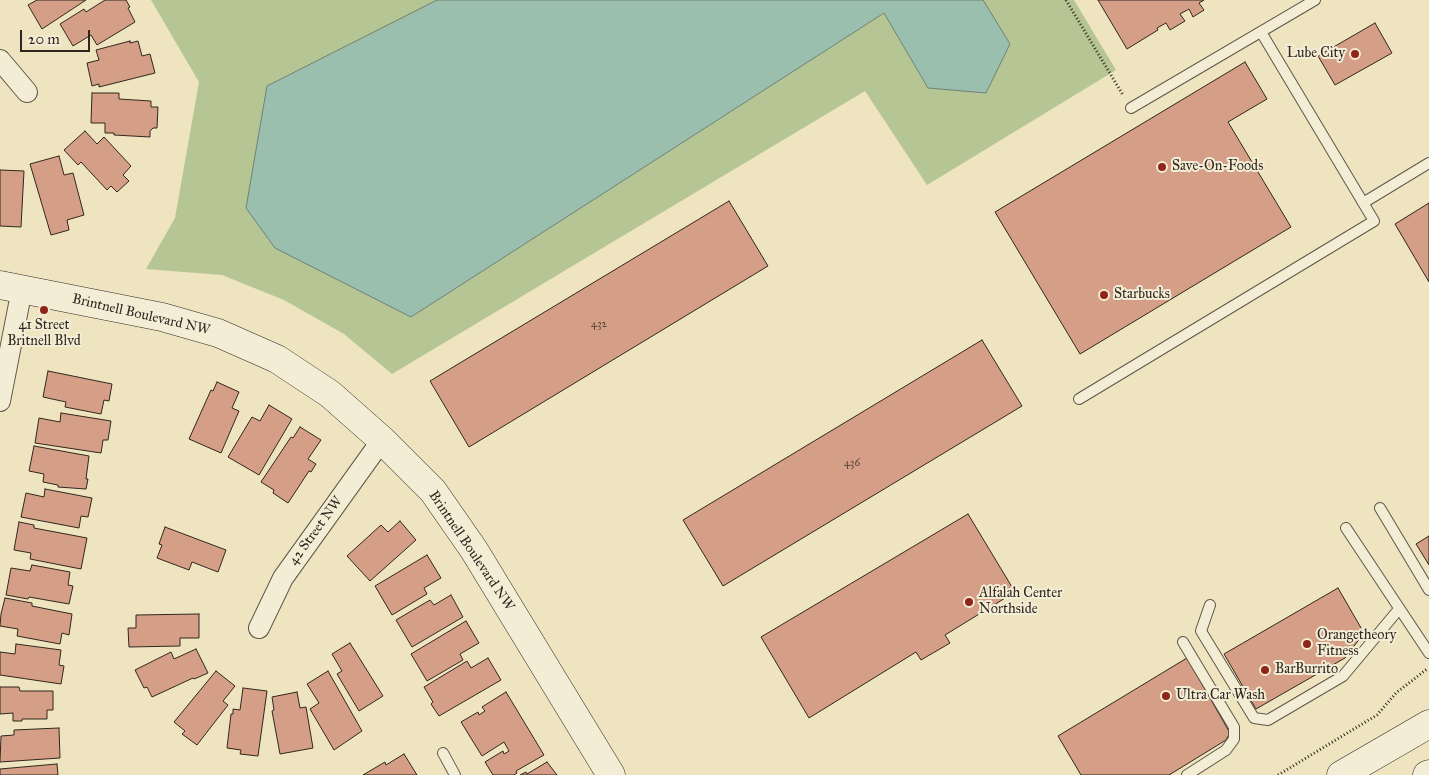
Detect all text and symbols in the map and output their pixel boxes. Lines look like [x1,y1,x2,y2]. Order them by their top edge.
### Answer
scale bar [22,20,92,52]
text: 20 m [28,30,60,48]
place label: Lube City [1287,46,1345,62]
marker: Lube City [1349,48,1361,60]
place label: Save-On-Foods [1172,159,1263,175]
marker: Save-On-Foods [1156,161,1168,173]
place label: Starbucks [1114,287,1170,303]
marker: Starbucks [1098,289,1110,301]
street label: Brintnell Boulevard NW [70,291,212,339]
marker: 41 Street Britnell Blvd [38,304,50,316]
house number: 432 [591,317,607,331]
place label: 41 Street Britnell Blvd [7,318,81,351]
house number: 436 [844,456,860,470]
street label: Brintnell Boulevard NW [425,488,517,614]
street label: 42 Street NW [285,493,347,569]
place label: Alfalah Center Northside [979,586,1062,618]
marker: Alfalah Center Northside [963,596,975,608]
place label: Orangetheory Fitness [1317,628,1396,660]
marker: Orangetheory Fitness [1301,638,1313,650]
place label: BarBurrito [1275,662,1338,678]
marker: BarBurrito [1259,664,1271,676]
place label: Ultra Car Wash [1176,688,1265,704]
marker: Ultra Car Wash [1160,690,1172,702]

